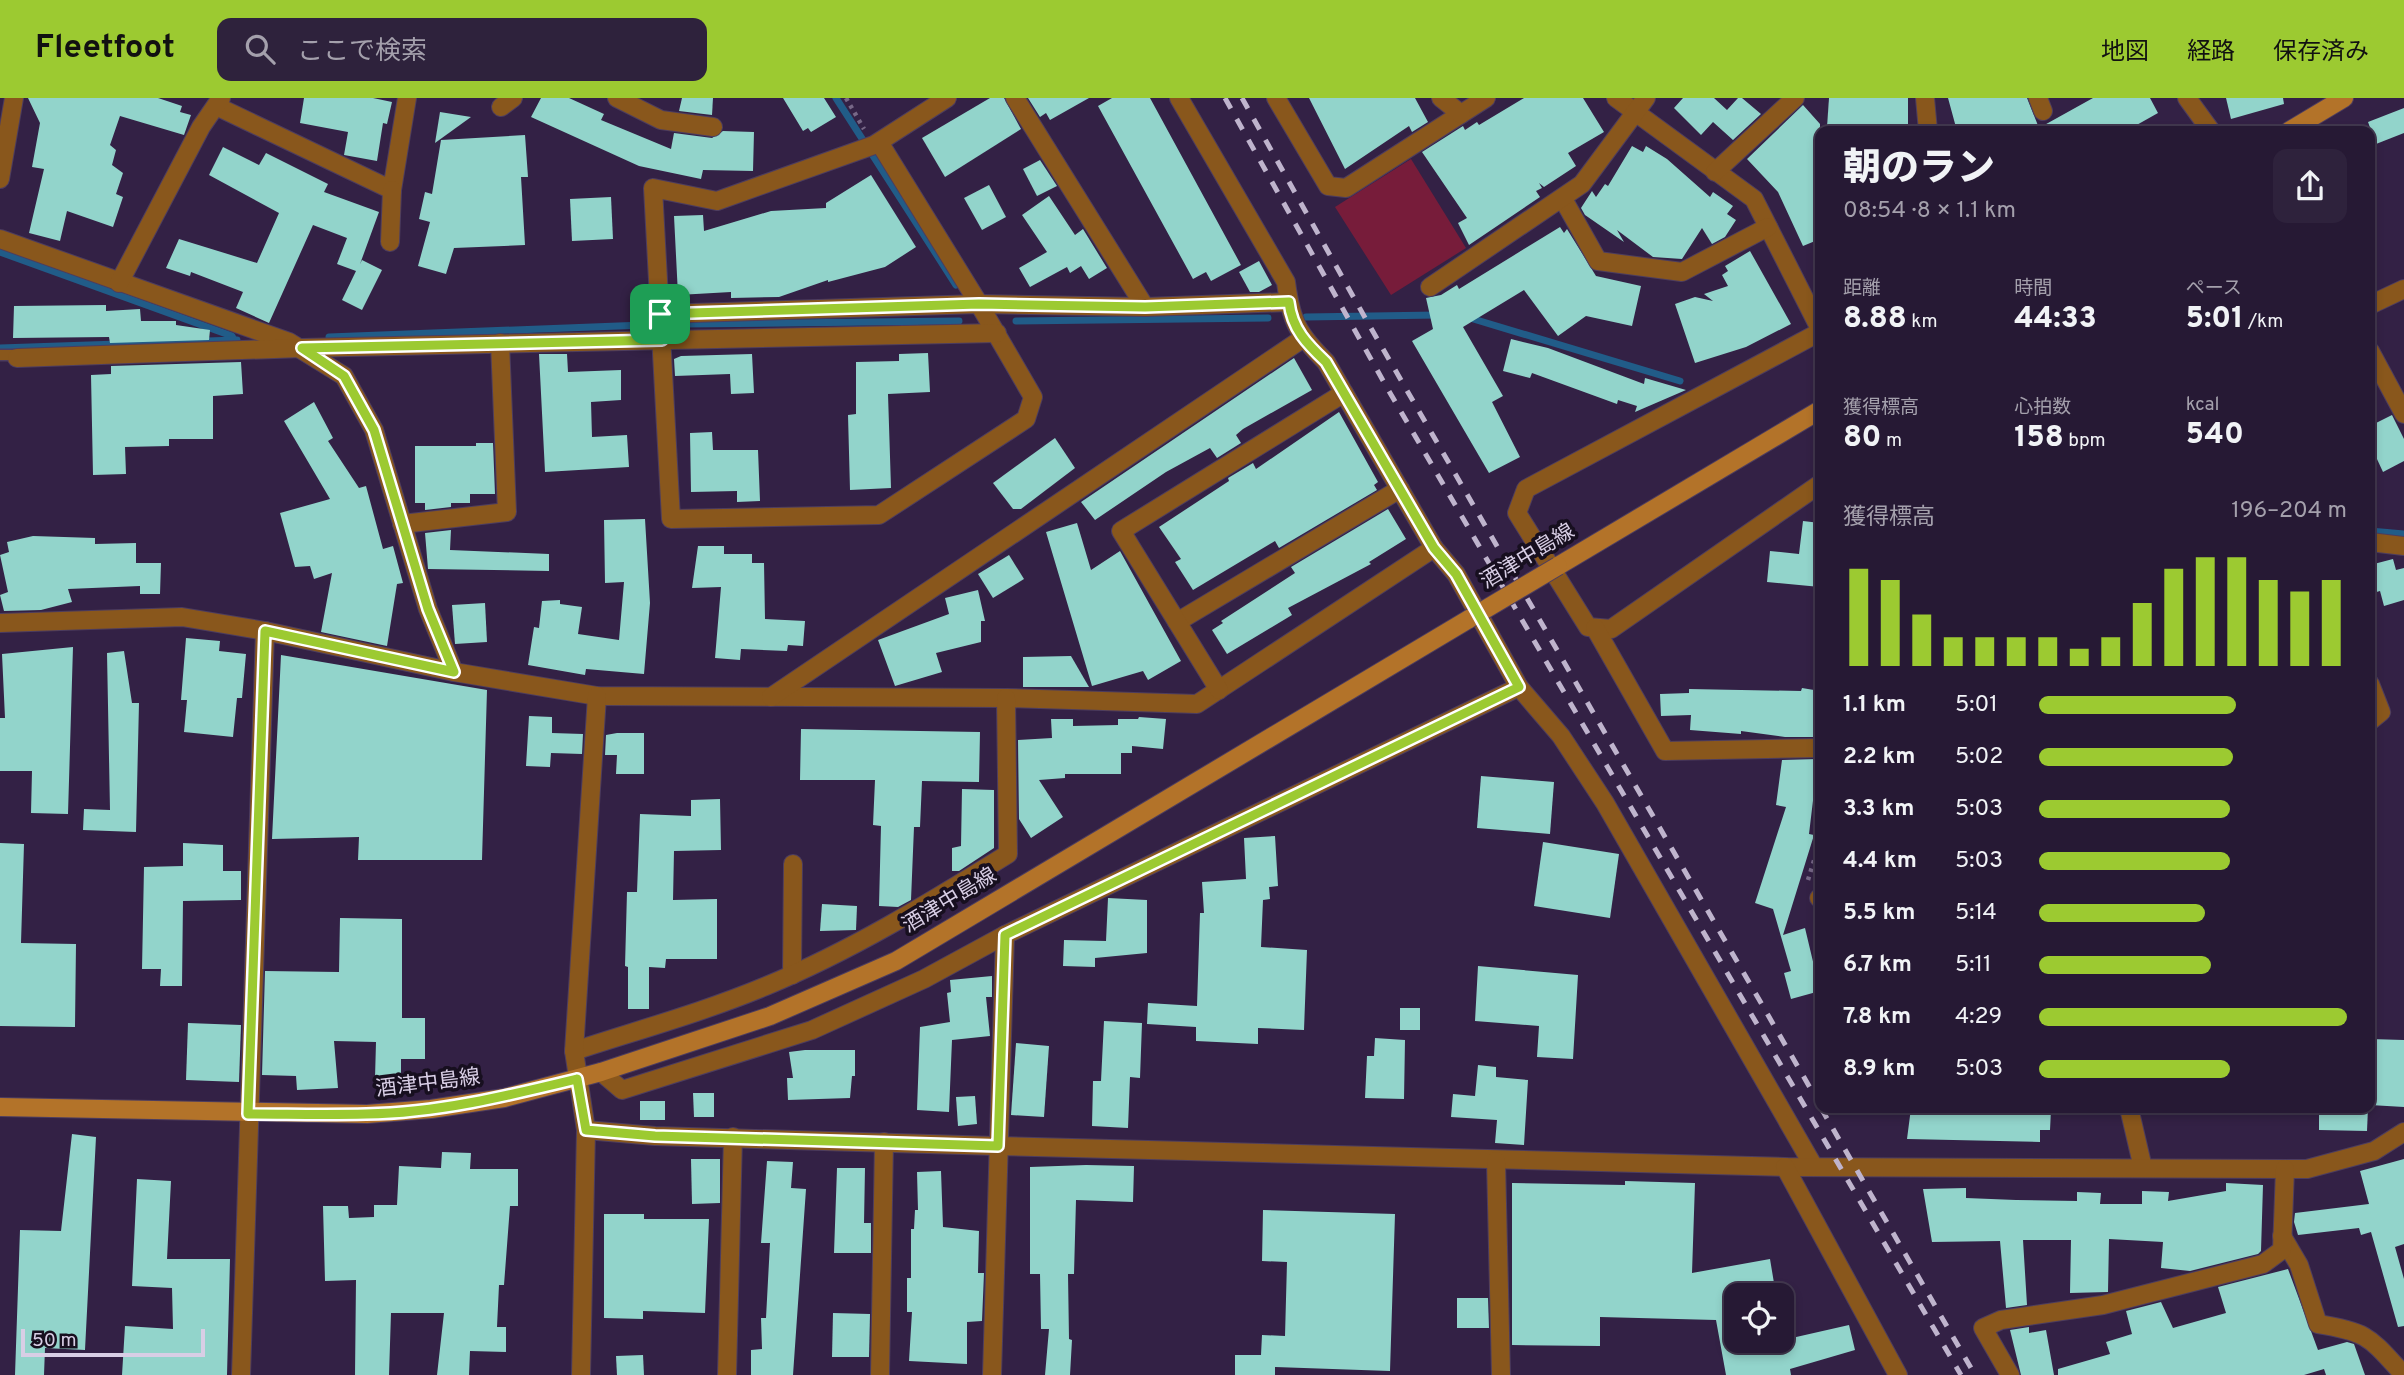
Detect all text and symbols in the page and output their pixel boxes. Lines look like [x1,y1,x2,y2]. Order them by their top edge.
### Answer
search box [217,18,707,81]
text: Fleetfoot [35,28,175,70]
icon: search [241,30,279,68]
text: ここで検索 [297,36,427,69]
text: 地図 [2101,38,2149,68]
text: 経路 [2187,38,2235,68]
text: 保存済み [2273,38,2369,68]
text: 朝のラン [1843,146,1995,195]
button: share [2273,149,2347,223]
text: 08:54 · 8 × 1.1 km [1843,197,2016,226]
text: 距離 [1843,277,1881,301]
text: 時間 [2014,277,2052,301]
text: ペース [2186,277,2242,301]
pin [630,284,690,344]
icon: arrive [641,295,679,333]
text: 8.88 [1843,301,1907,338]
text: 44:33 [2014,301,2097,338]
text: 5:01 [2186,301,2244,338]
text: km [1907,310,1938,334]
text: /km [2244,310,2283,334]
text: kcal [2186,393,2219,417]
text: 獲得標高 [1843,396,1919,420]
text: 心拍数 [2014,396,2071,420]
text: 540 [2186,417,2244,454]
text: 80 [1843,420,1881,457]
text: 158 [2014,420,2064,457]
text: m [1881,429,1902,453]
text: bpm [2064,429,2106,453]
text: 196–204 m [2231,497,2347,526]
text: 獲得標高 [1843,504,1935,533]
street label: 酒津中島線 [1476,518,1580,596]
text: 1.1 km [1843,691,1906,720]
text: 5:01 [1955,691,1998,720]
text: 2.2 km [1843,743,1916,772]
text: 5:02 [1955,743,2003,772]
text: 3.3 km [1843,795,1914,824]
text: 5:03 [1955,795,2003,824]
text: 4.4 km [1843,847,1917,876]
text: 5:03 [1955,847,2003,876]
street label: 酒津中島線 [898,862,1002,940]
text: 5.5 km [1843,899,1916,928]
text: 5:14 [1955,899,1997,928]
text: 6.7 km [1843,951,1912,980]
text: 5:11 [1955,951,1992,980]
text: 7.8 km [1843,1003,1911,1032]
text: 4:29 [1955,1003,2002,1032]
text: 8.9 km [1843,1055,1915,1084]
text: 5:03 [1955,1055,2003,1084]
street label: 酒津中島線 [374,1064,482,1104]
map controls [1724,1283,1794,1353]
button: locate [1724,1283,1794,1353]
scale bar [21,1326,205,1358]
text: 50 m [32,1329,77,1353]

